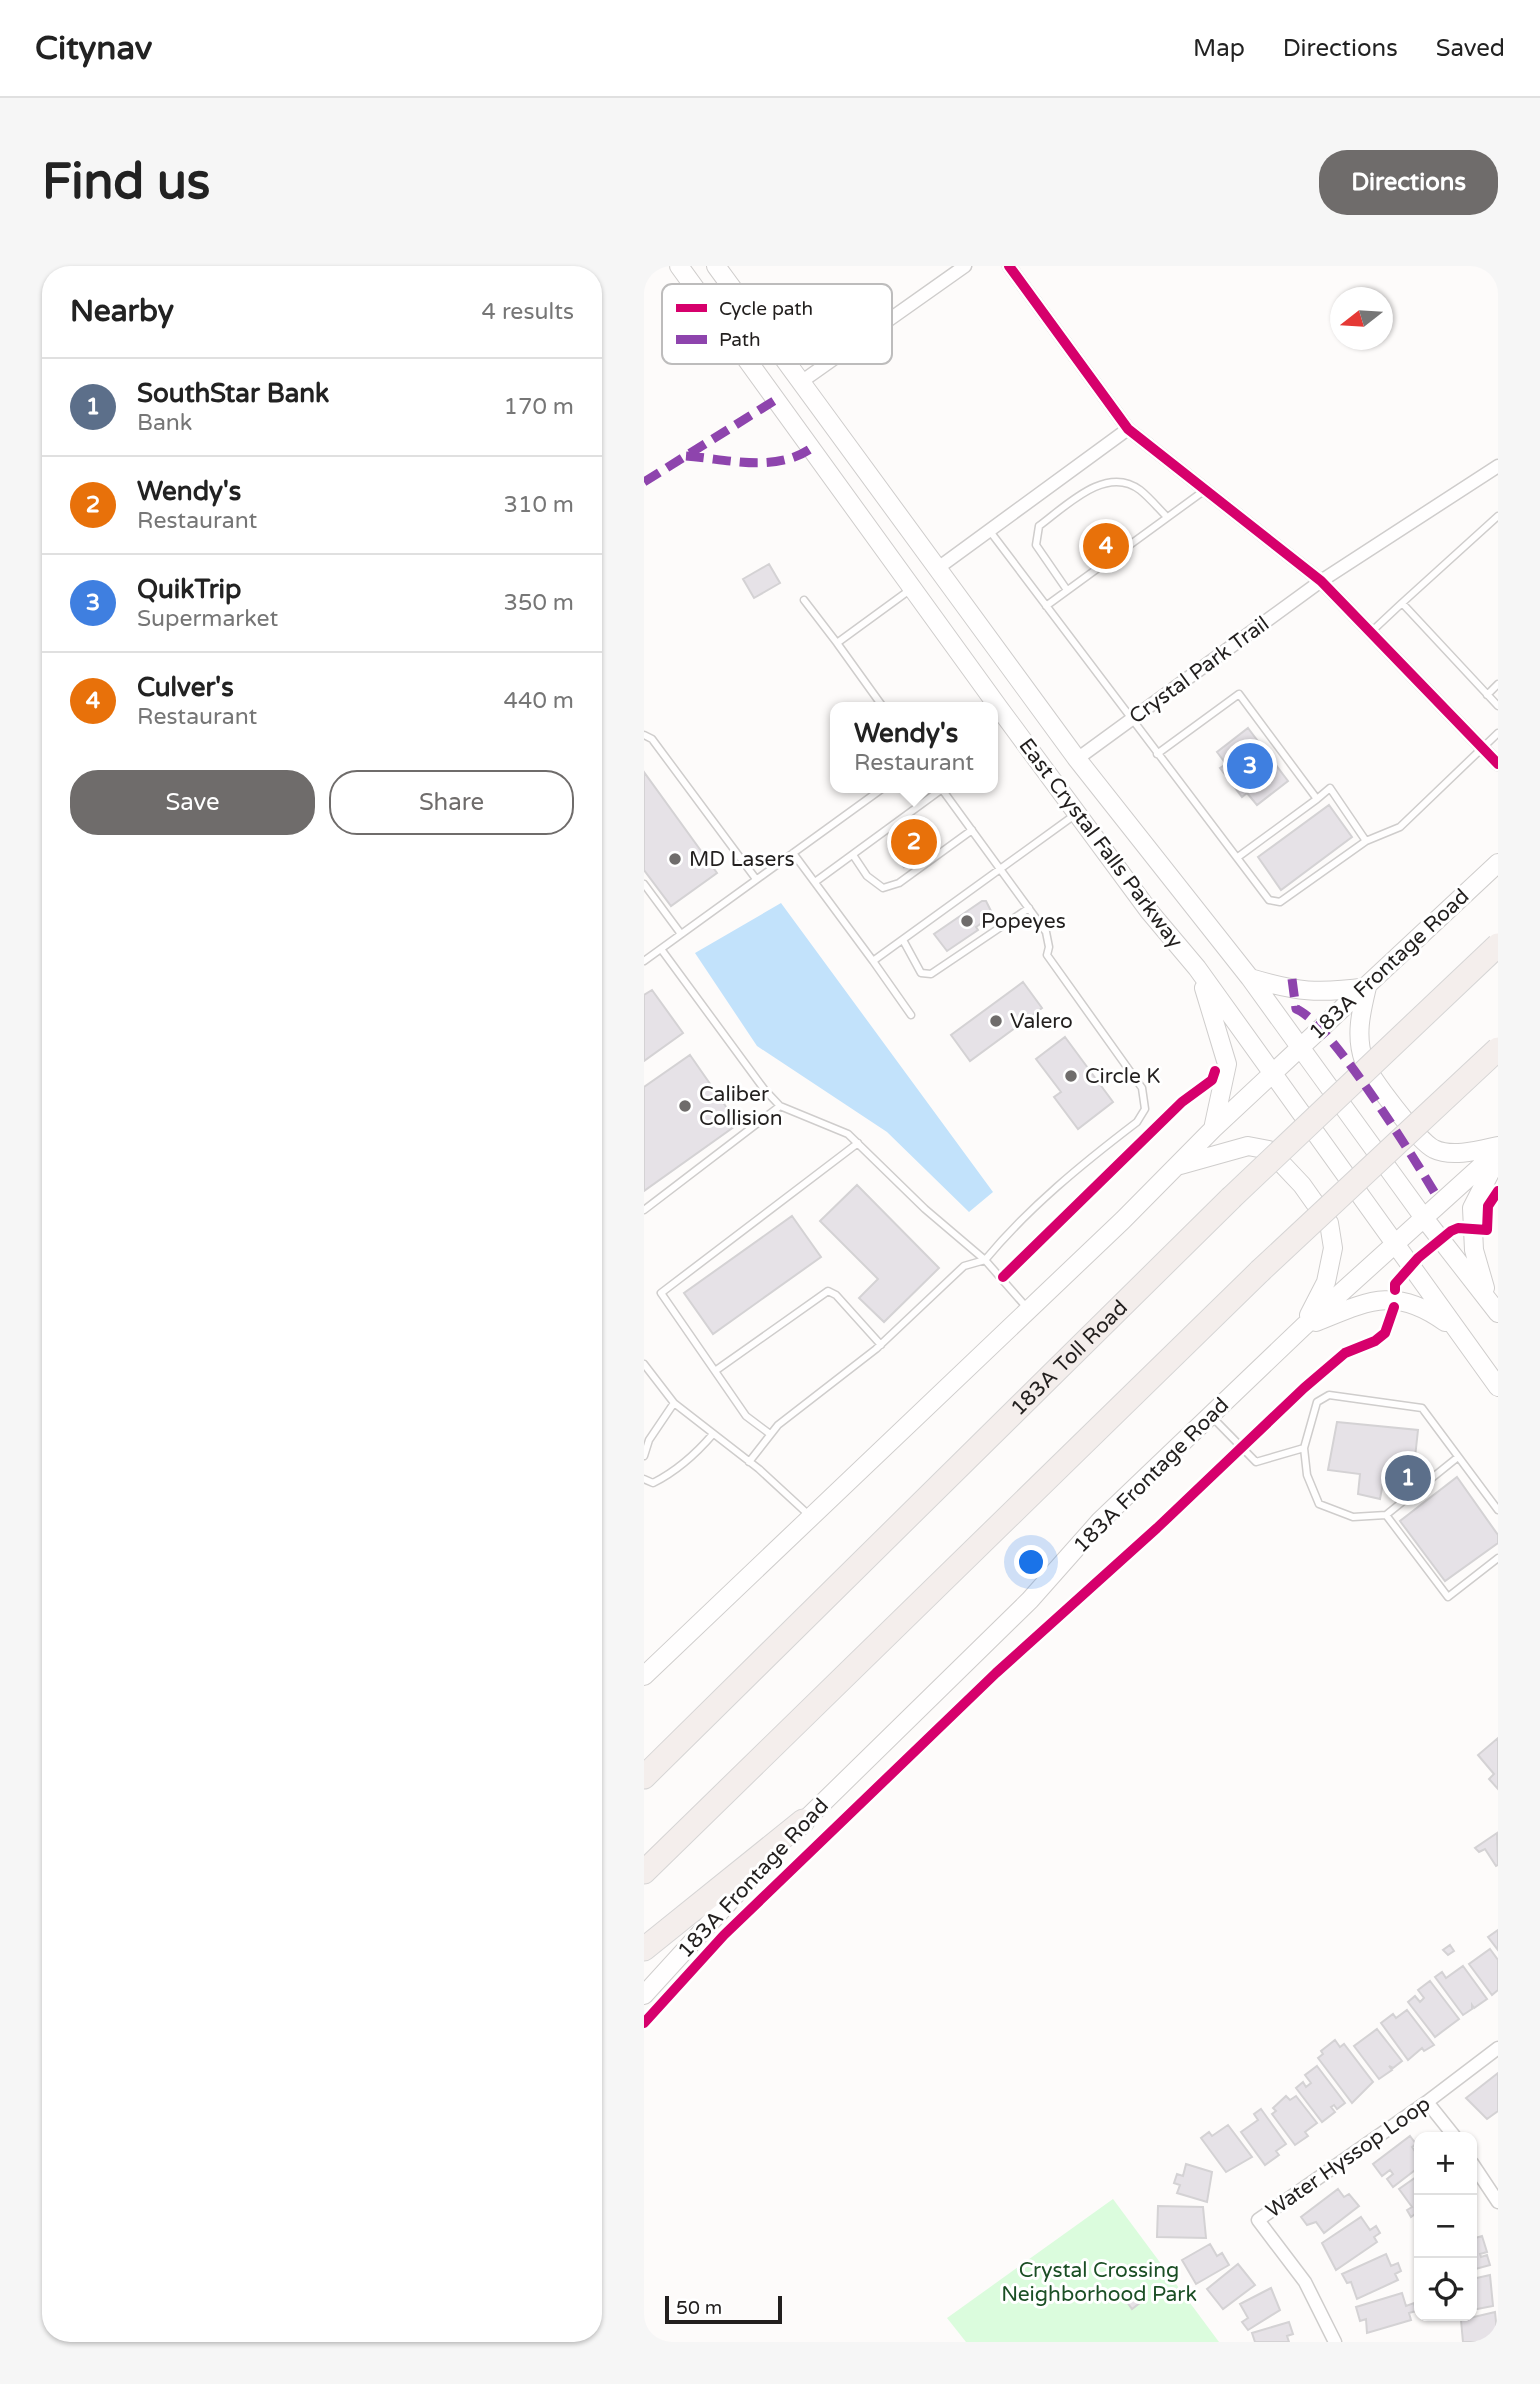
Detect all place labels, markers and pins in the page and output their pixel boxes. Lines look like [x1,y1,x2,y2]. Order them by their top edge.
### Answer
pin: 4 [1083,520,1129,572]
pin: 3 [1227,740,1273,792]
pin: 2 [891,816,937,868]
place label: MD Lasers [689,847,795,872]
marker: MD Lasers [667,851,683,867]
place label: Popeyes [981,909,1066,934]
marker: Popeyes [959,913,975,929]
place label: Valero [1010,1009,1073,1034]
marker: Valero [988,1013,1004,1029]
place label: Circle K [1085,1064,1160,1089]
marker: Circle K [1063,1068,1079,1084]
place label: Caliber Collision [699,1082,783,1131]
marker: Caliber Collision [677,1098,693,1114]
pin: 1 [1385,1452,1431,1504]

